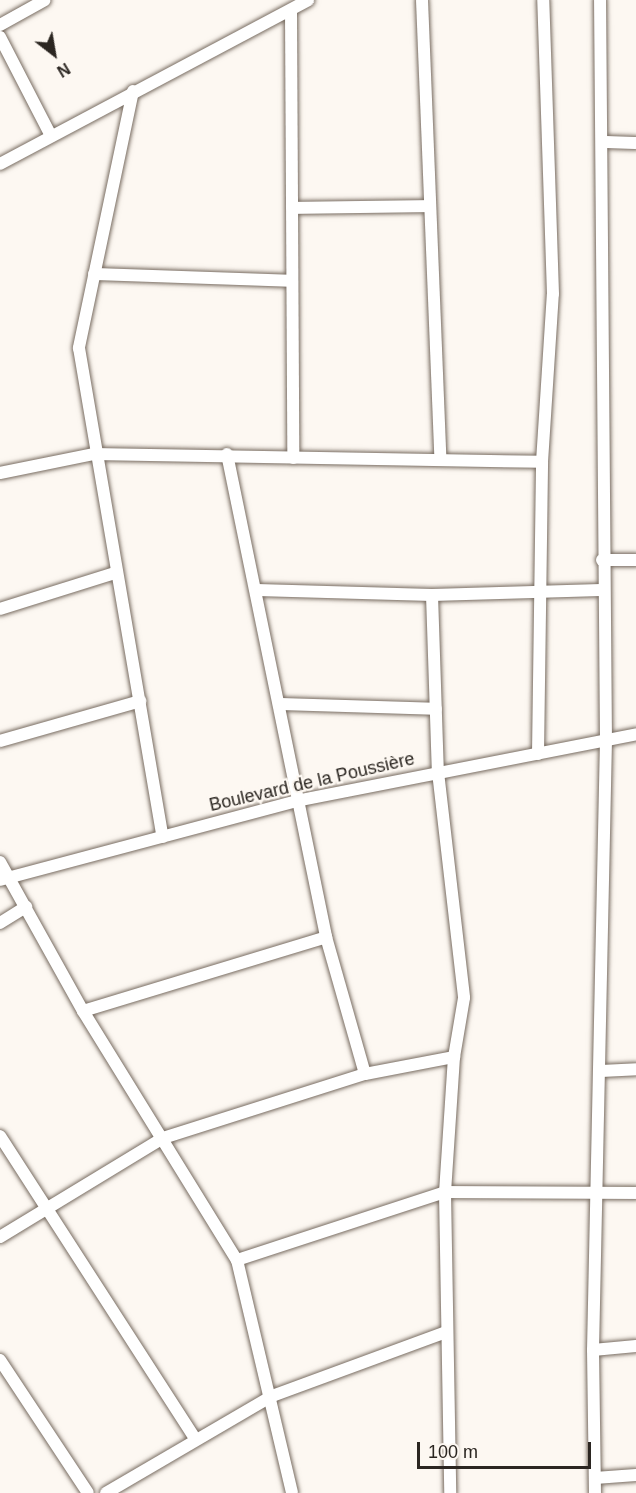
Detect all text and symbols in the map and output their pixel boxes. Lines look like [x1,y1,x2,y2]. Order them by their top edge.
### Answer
north arrow [24,24,84,84]
text: N [54,60,73,80]
street label: Boulevard de la Poussière [207,748,417,816]
scale bar [420,1430,594,1468]
text: 100 m [428,1442,478,1462]

